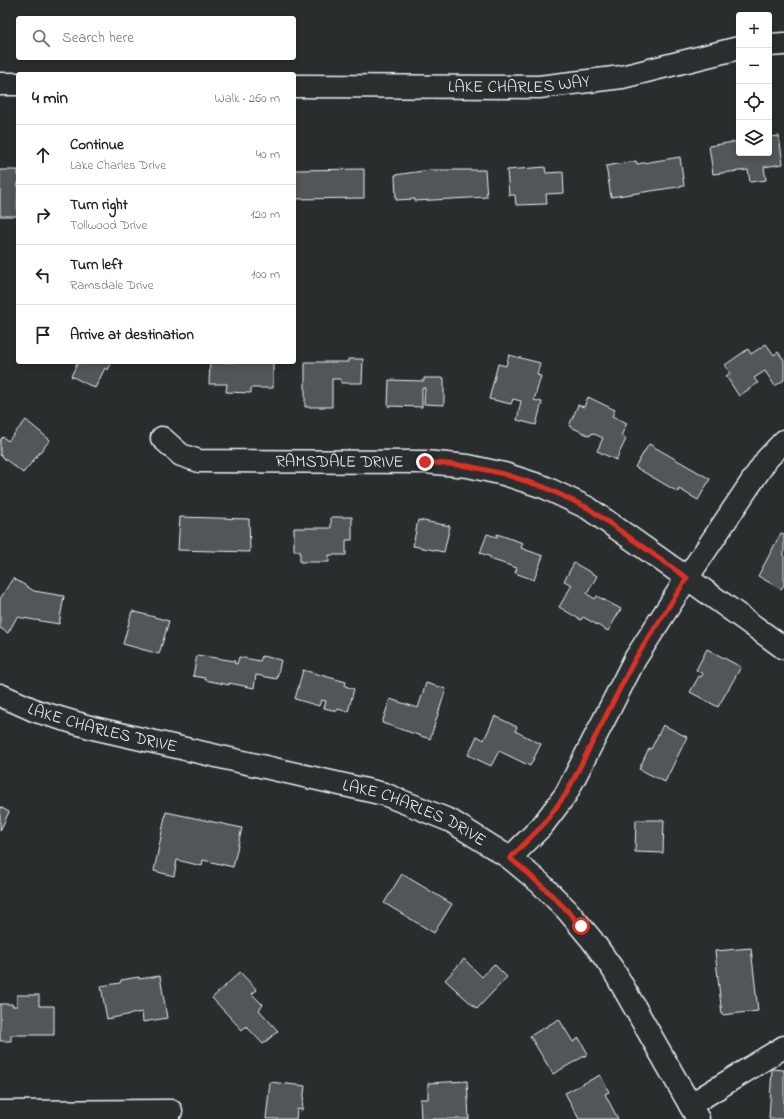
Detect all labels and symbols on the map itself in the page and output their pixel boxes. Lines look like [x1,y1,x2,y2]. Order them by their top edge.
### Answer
street label: LAKE CHARLES WAY [448,68,591,100]
street label: RAMSDALE DRIVE [275,449,404,474]
route end [416,453,434,471]
street label: LAKE CHARLES DRIVE [23,696,180,759]
street label: LAKE CHARLES DRIVE [340,772,491,852]
route start [572,917,590,935]

